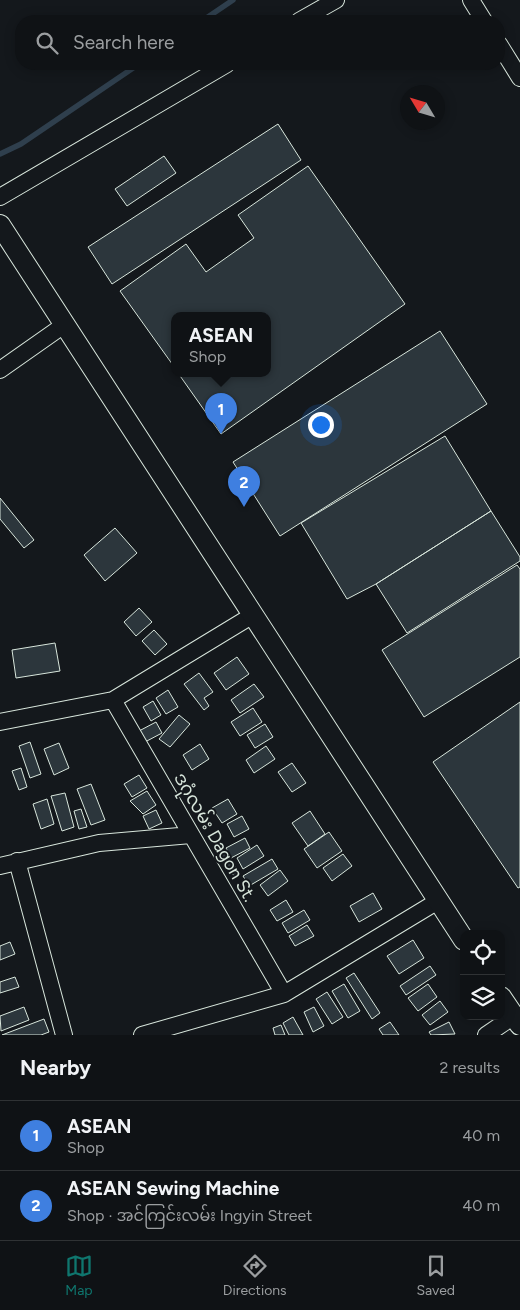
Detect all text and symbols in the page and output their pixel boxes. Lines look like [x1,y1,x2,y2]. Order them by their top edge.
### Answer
search box [15,15,505,70]
icon: search [33,29,61,57]
text: Search here [73,31,175,54]
north arrow [400,85,445,130]
popup [171,312,271,377]
text: ASEAN [189,324,253,347]
text: Shop [189,347,226,366]
pin: 1 [205,393,237,434]
your location [308,412,334,438]
pin: 2 [228,466,260,507]
street label: ဒဂုံလမ်း Dagon St. [166,768,263,907]
map controls [460,930,505,1020]
button: locate [460,930,505,975]
button: layers [460,975,505,1020]
text: Nearby [20,1055,91,1080]
text: 2 results [440,1058,500,1077]
text: ASEAN [67,1115,132,1138]
text: 1 [33,1126,39,1145]
text: 40 m [462,1126,500,1145]
text: Shop [67,1138,105,1157]
text: ASEAN Sewing Machine [67,1177,279,1200]
text: 2 [31,1196,41,1215]
text: 40 m [462,1196,500,1215]
text: Shop · အင်ကြင်းလမ်း Ingyin Street [67,1206,312,1225]
tab: Map [65,1252,93,1299]
tab: Directions [223,1252,287,1299]
tab: Saved [416,1252,455,1299]

